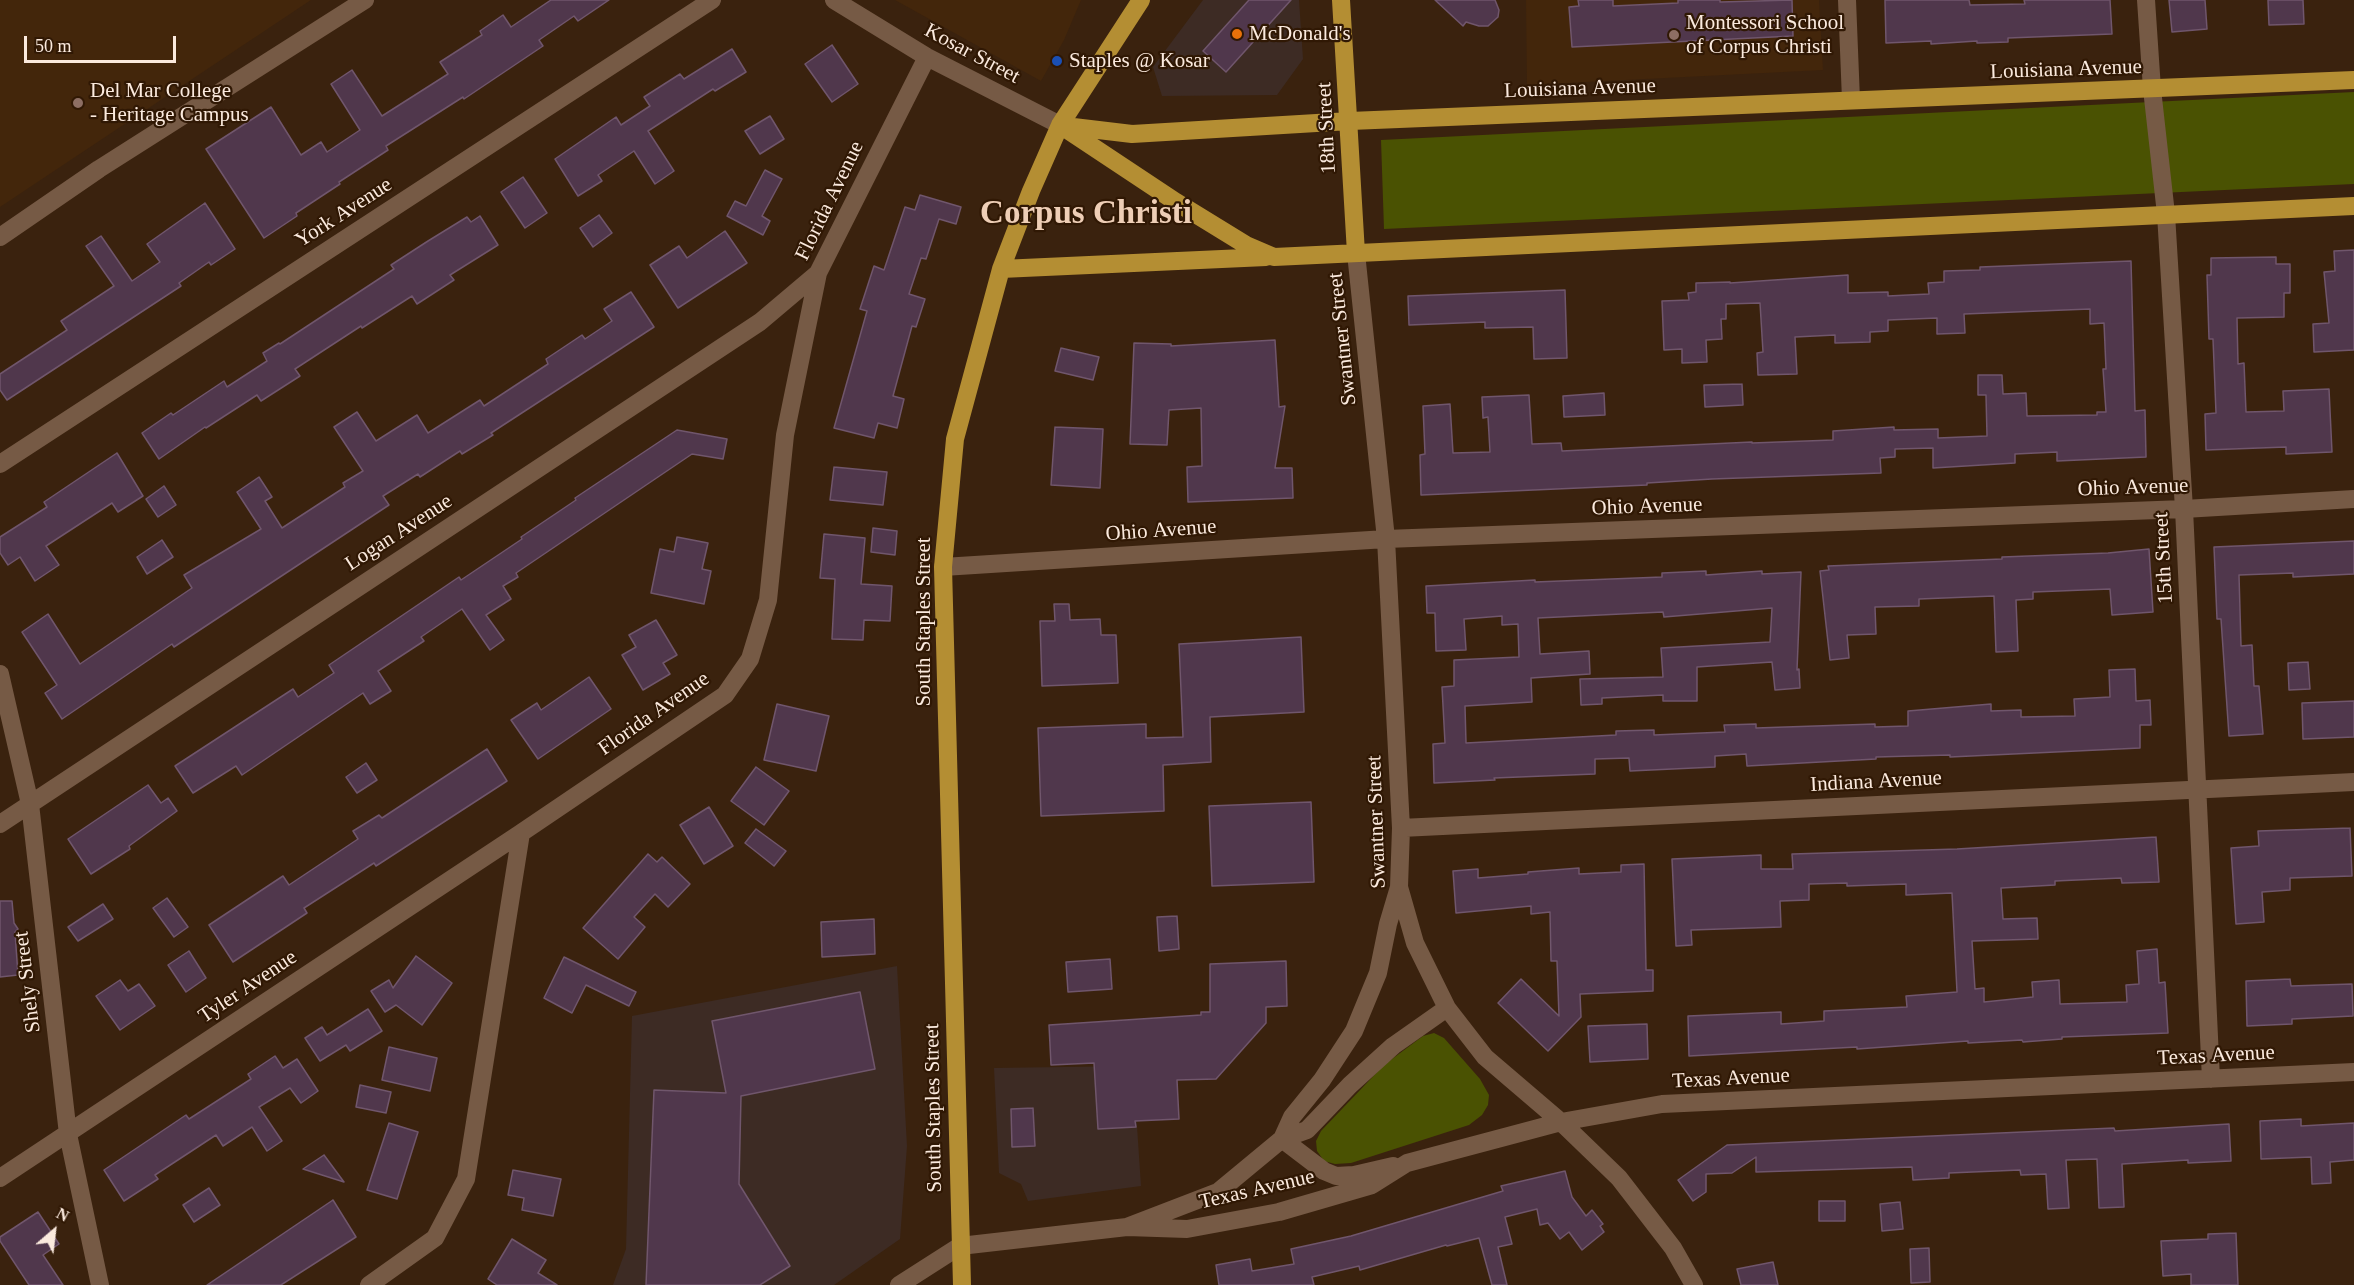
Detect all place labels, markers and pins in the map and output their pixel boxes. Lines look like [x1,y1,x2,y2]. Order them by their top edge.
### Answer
place label: Montessori School of Corpus Christi [1686,10,1844,60]
place label: McDonald's [1249,21,1351,47]
marker: McDonald's [1230,27,1244,41]
marker: Montessori School of Corpus Christi [1667,28,1681,42]
place label: Staples @ Kosar [1069,48,1210,74]
marker: Staples @ Kosar [1050,54,1064,68]
place label: Del Mar College - Heritage Campus [90,78,249,128]
marker: Del Mar College - Heritage Campus [71,96,85,110]

